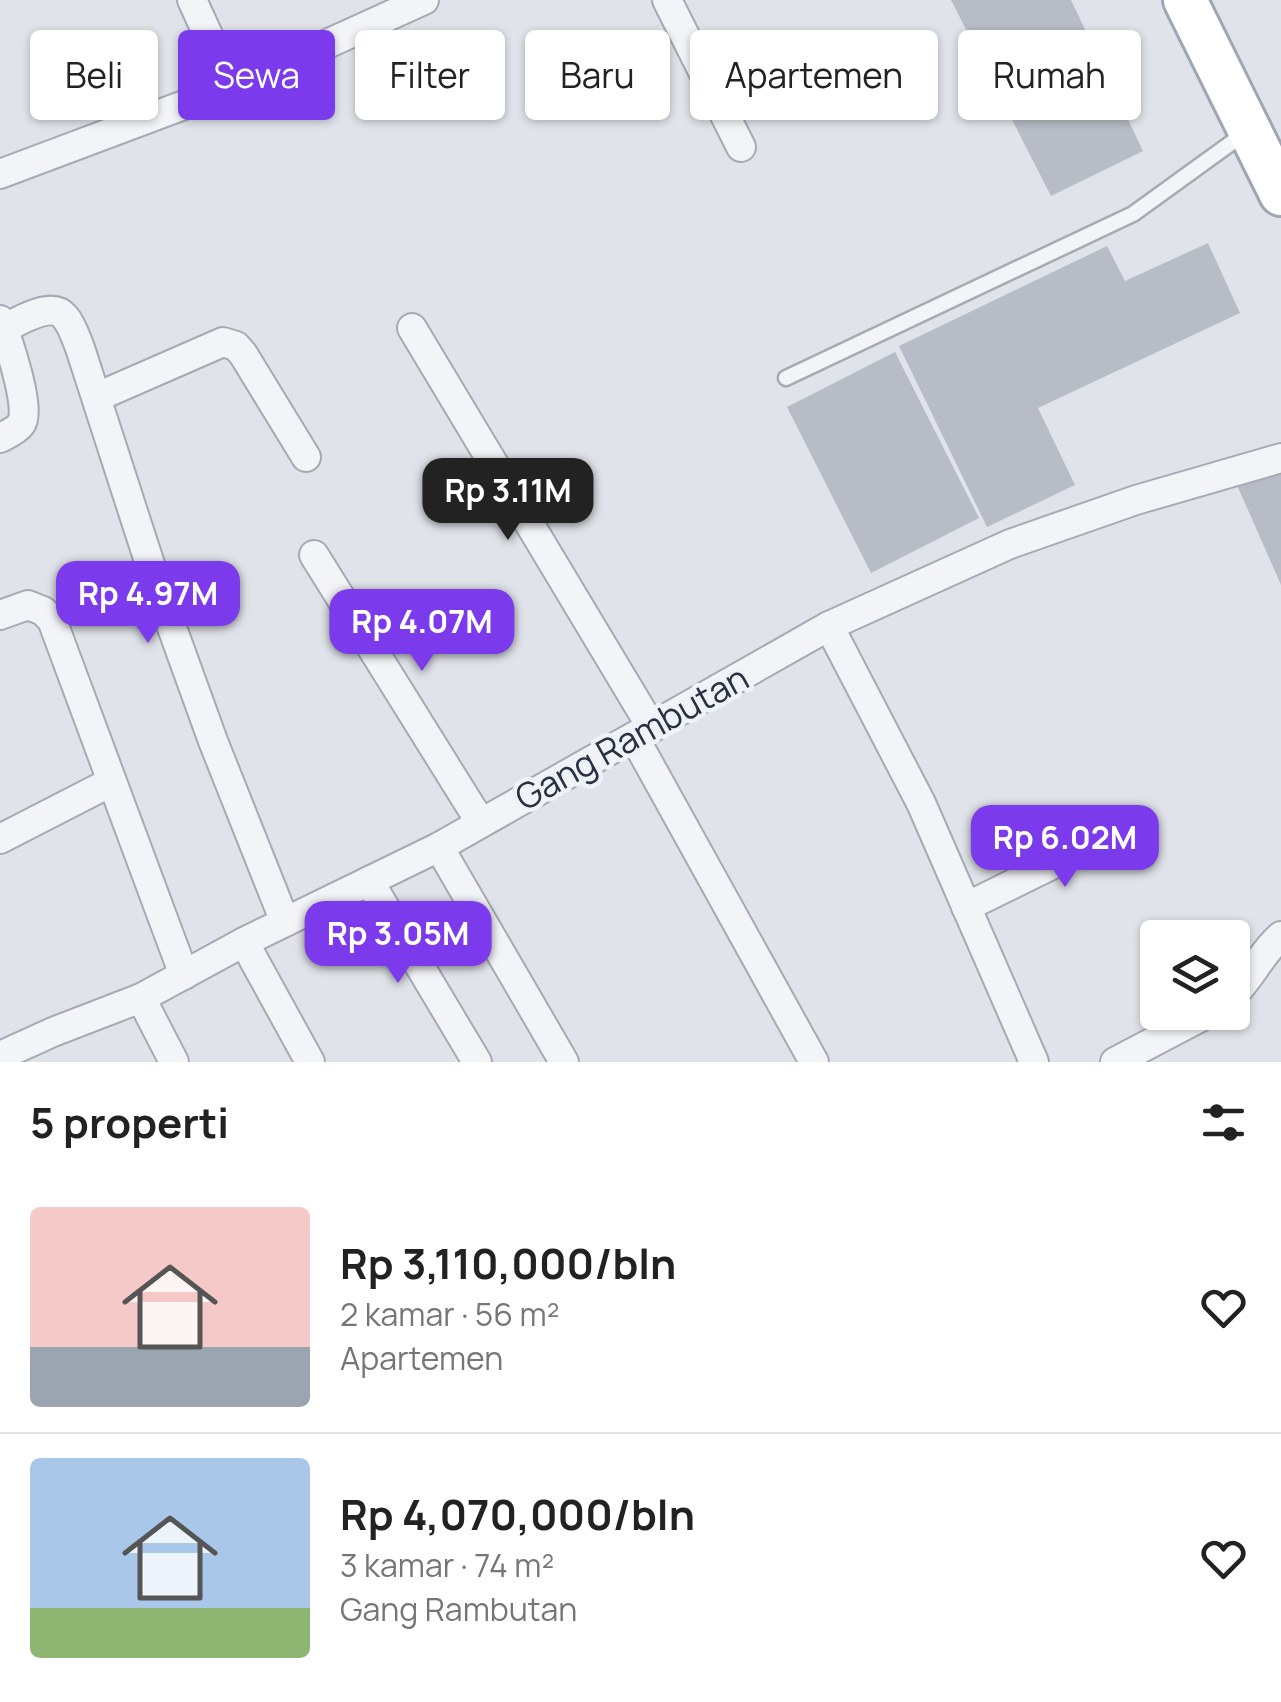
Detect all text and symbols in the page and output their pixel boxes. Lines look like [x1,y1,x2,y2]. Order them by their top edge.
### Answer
chip: Beli [30,30,158,120]
chip: Sewa [178,30,335,120]
chip: Filter [355,30,505,120]
chip: Baru [525,30,670,120]
chip: Apartemen [690,30,938,120]
chip: Rumah [958,30,1141,120]
pin: Rp 3.11M [405,458,611,543]
text: Rp 3.11M [444,468,572,512]
pin: Rp 4.97M [45,561,251,646]
text: Rp 4.97M [78,571,218,615]
pin: Rp 4.07M [319,589,525,674]
text: Rp 4.07M [351,599,493,643]
street label: Gang Rambutan [506,653,757,821]
pin: Rp 6.02M [962,805,1168,890]
text: Rp 6.02M [993,815,1137,859]
pin: Rp 3.05M [295,901,501,986]
text: Rp 3.05M [327,911,469,955]
map controls [1140,920,1250,1030]
button: layers [1140,920,1250,1030]
text: 5 properti [30,1093,229,1151]
icon: filters [1196,1095,1251,1150]
text: Rp 3,110,000/bln [340,1234,676,1292]
icon: home [110,1247,230,1367]
icon: heart [1196,1280,1251,1335]
text: 2 kamar · 56 m² [340,1292,559,1336]
text: Apartemen [340,1336,503,1380]
text: Rp 4,070,000/bln [340,1485,695,1543]
icon: home [110,1498,230,1618]
icon: heart [1196,1531,1251,1586]
text: 3 kamar · 74 m² [340,1543,554,1587]
text: Gang Rambutan [340,1587,577,1631]

